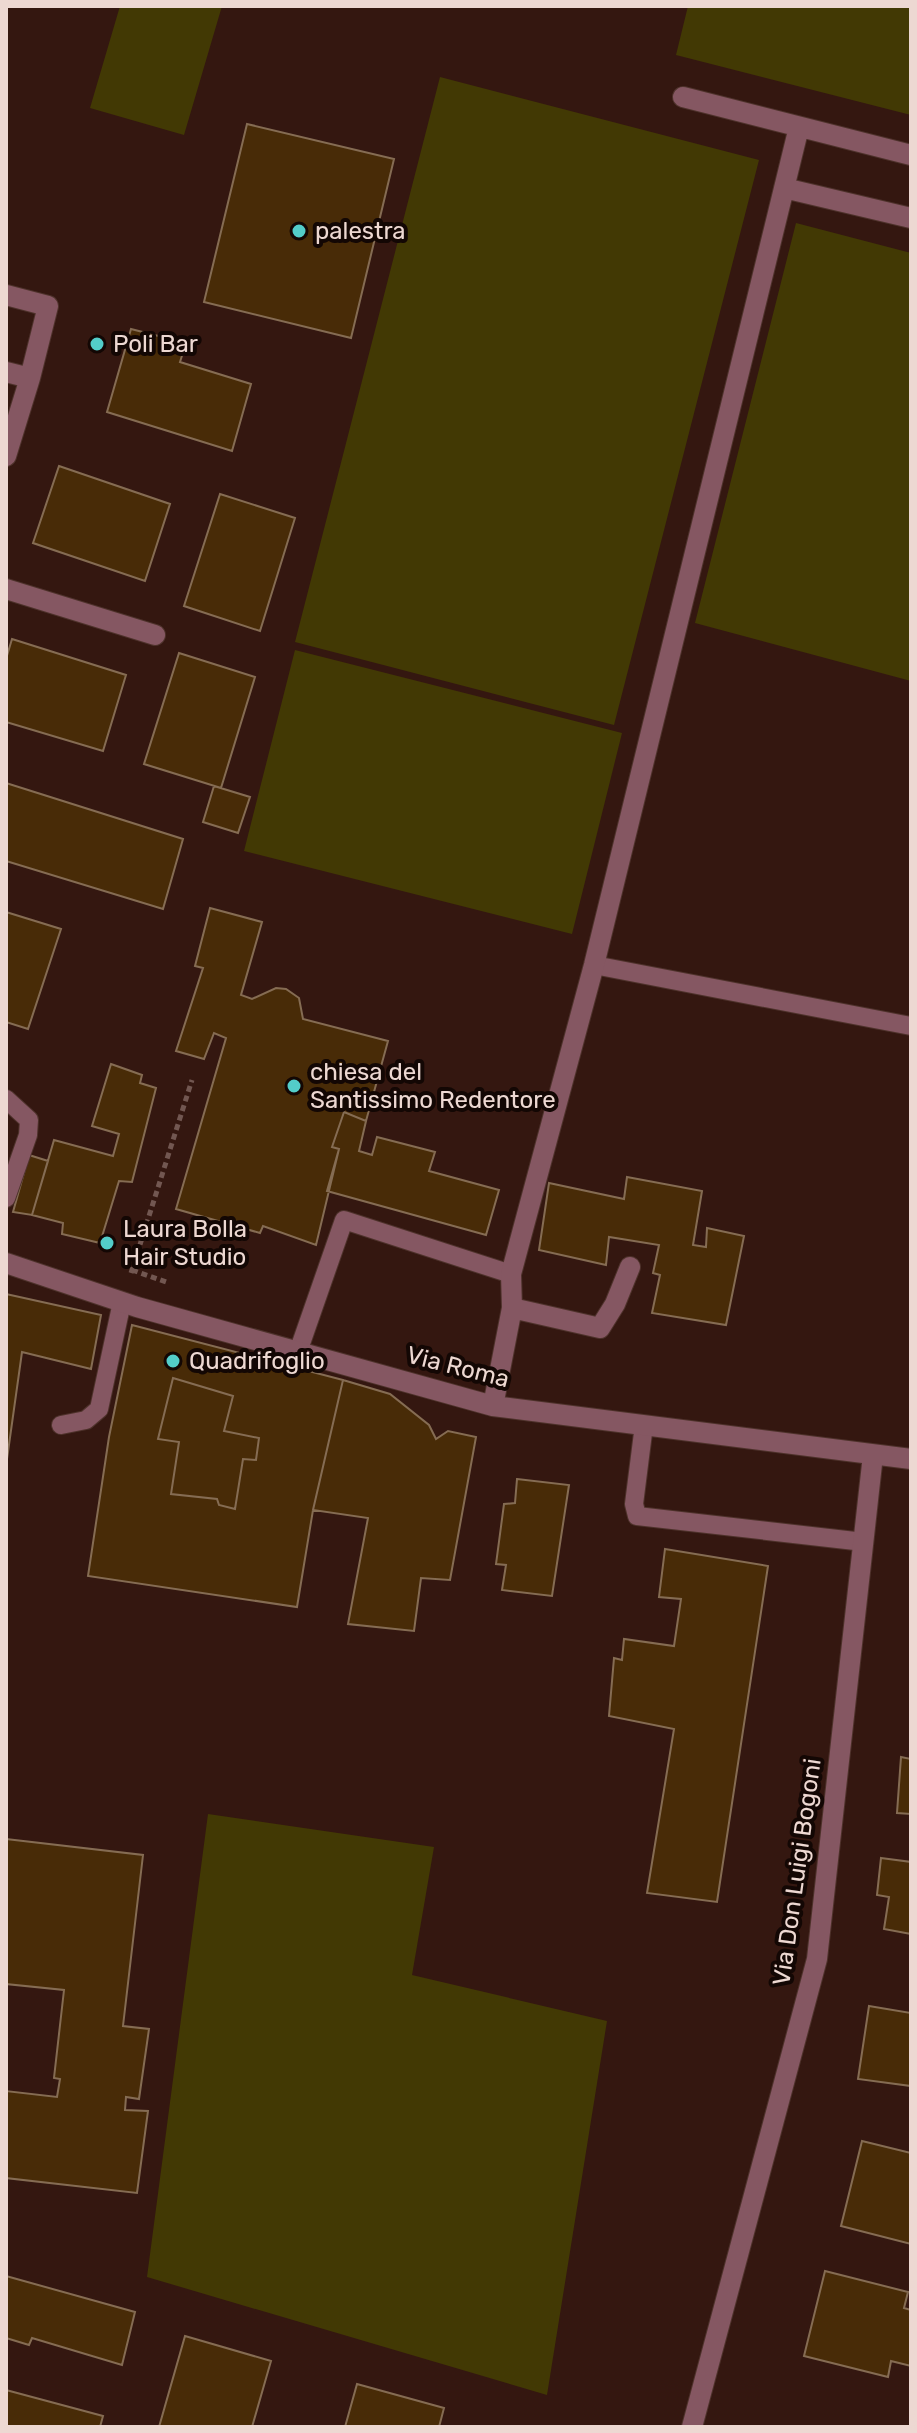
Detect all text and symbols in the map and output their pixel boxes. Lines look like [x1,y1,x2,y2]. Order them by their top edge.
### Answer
place label: palestra [315,217,406,245]
marker: palestra [290,222,308,240]
place label: Poli Bar [113,330,198,358]
marker: Poli Bar [88,335,106,353]
place label: chiesa del Santissimo Redentore [310,1058,556,1114]
marker: chiesa del Santissimo Redentore [285,1077,303,1095]
place label: Laura Bolla Hair Studio [123,1215,247,1271]
marker: Laura Bolla Hair Studio [98,1234,116,1252]
street label: Via Roma [404,1341,512,1393]
place label: Quadrifoglio [189,1347,325,1375]
marker: Quadrifoglio [164,1352,182,1370]
street label: Via Don Luigi Bogoni [767,1757,827,1987]

